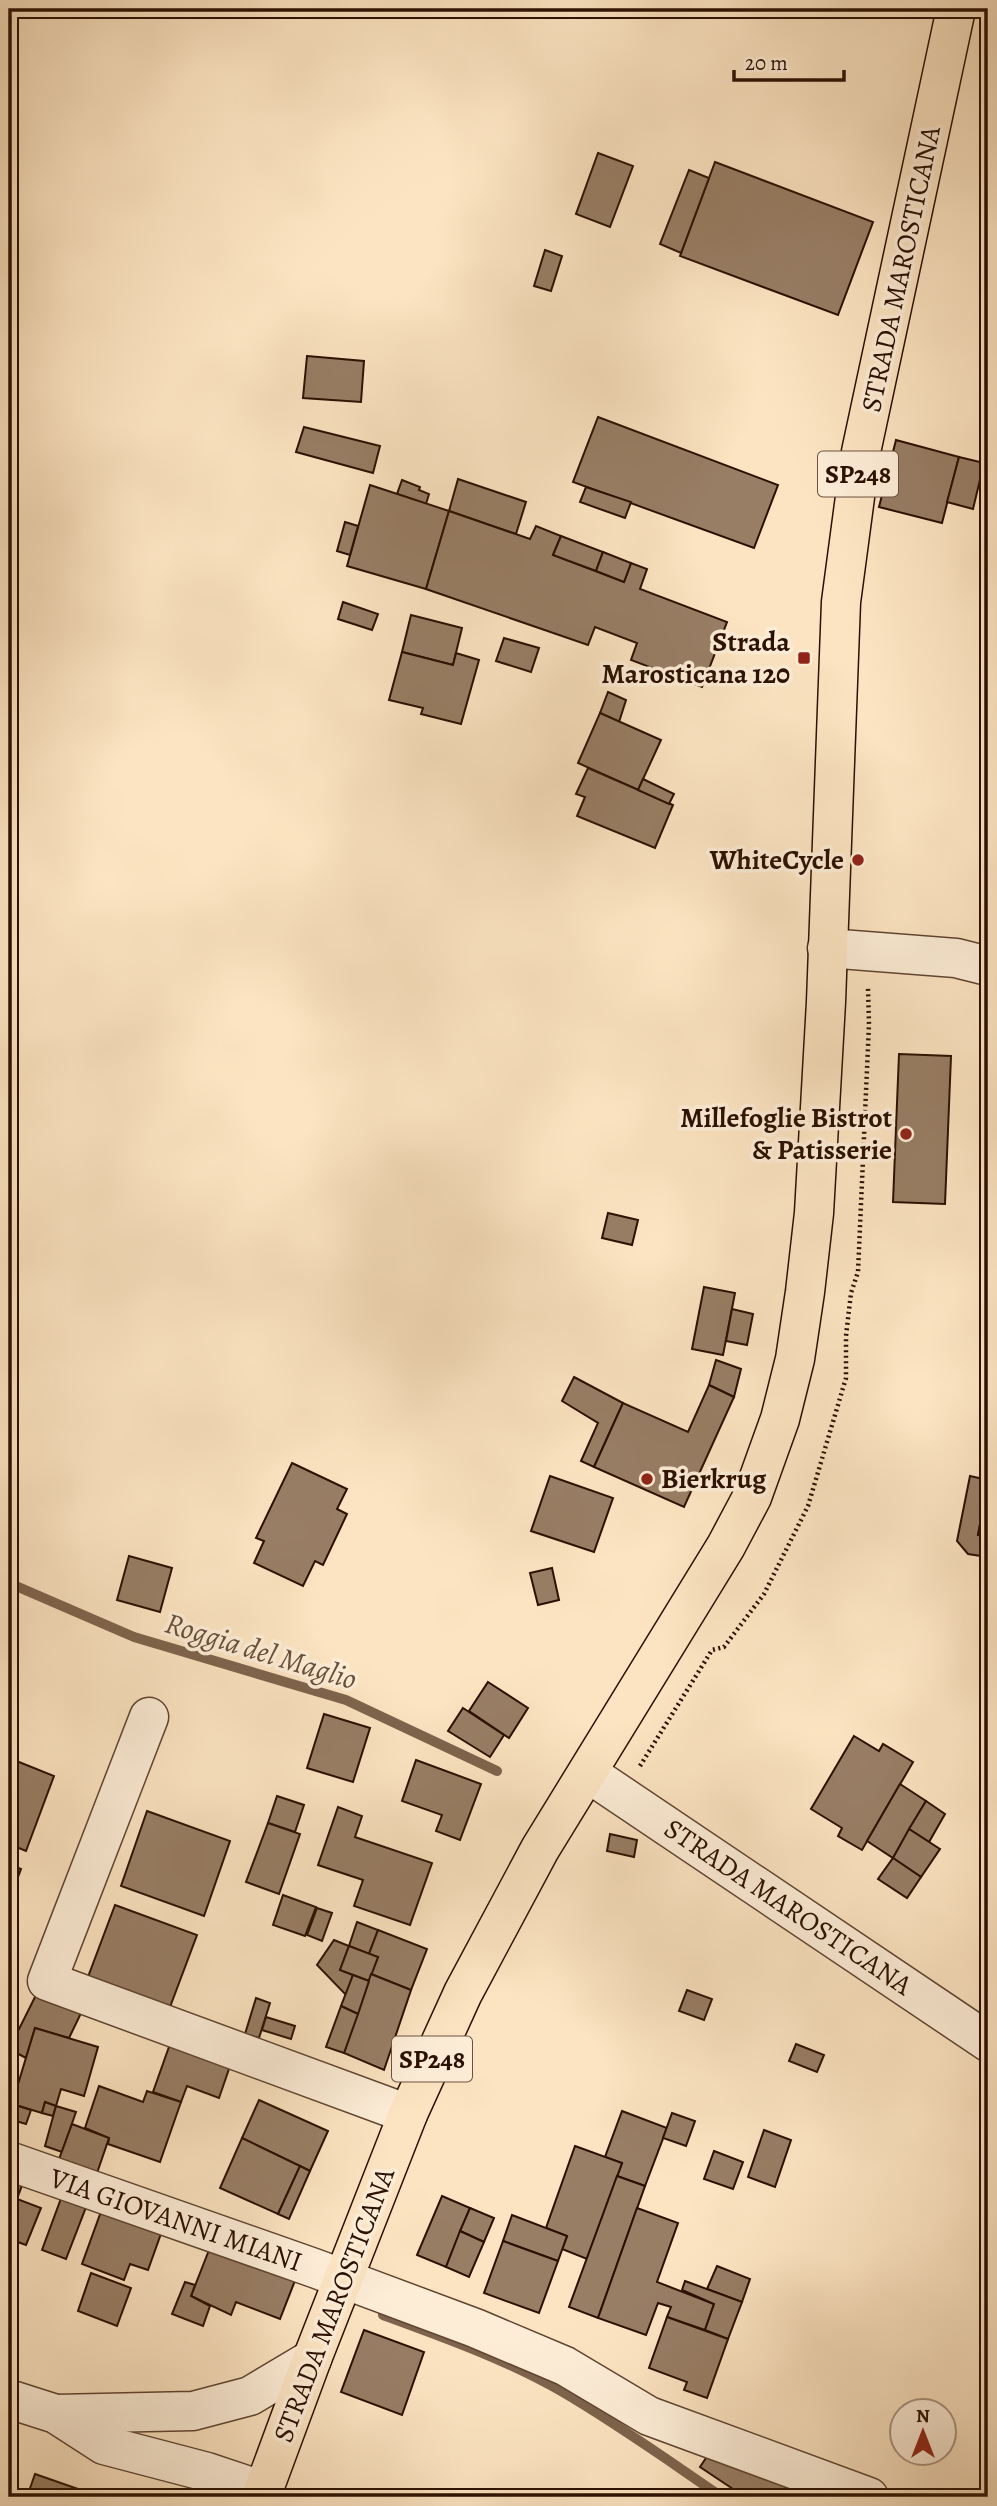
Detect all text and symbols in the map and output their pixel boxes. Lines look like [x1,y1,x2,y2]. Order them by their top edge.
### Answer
scale bar [734,38,845,82]
text: 20 m [745,49,788,77]
street label: STRADA MAROSTICANA [852,122,950,416]
road number: SP248 [818,452,898,496]
place label: Strada Marosticana 120 [602,623,790,693]
marker: Strada Marosticana 120 [796,650,812,666]
place label: WhiteCycle [709,841,844,879]
marker: WhiteCycle [850,852,866,868]
place label: Millefoglie Bistrot & Patisserie [680,1099,892,1169]
marker: Millefoglie Bistrot & Patisserie [898,1126,914,1142]
place label: Bierkrug [661,1460,767,1498]
marker: Bierkrug [639,1471,655,1487]
water label: Roggia del Maglio [160,1603,362,1699]
street label: STRADA MAROSTICANA [657,1810,920,2005]
road number: SP248 [392,2036,472,2082]
street label: VIA GIOVANNI MIANI [44,2159,307,2281]
street label: STRADA MAROSTICANA [264,2162,404,2448]
north arrow [888,2398,958,2468]
text: N [916,2403,930,2429]

